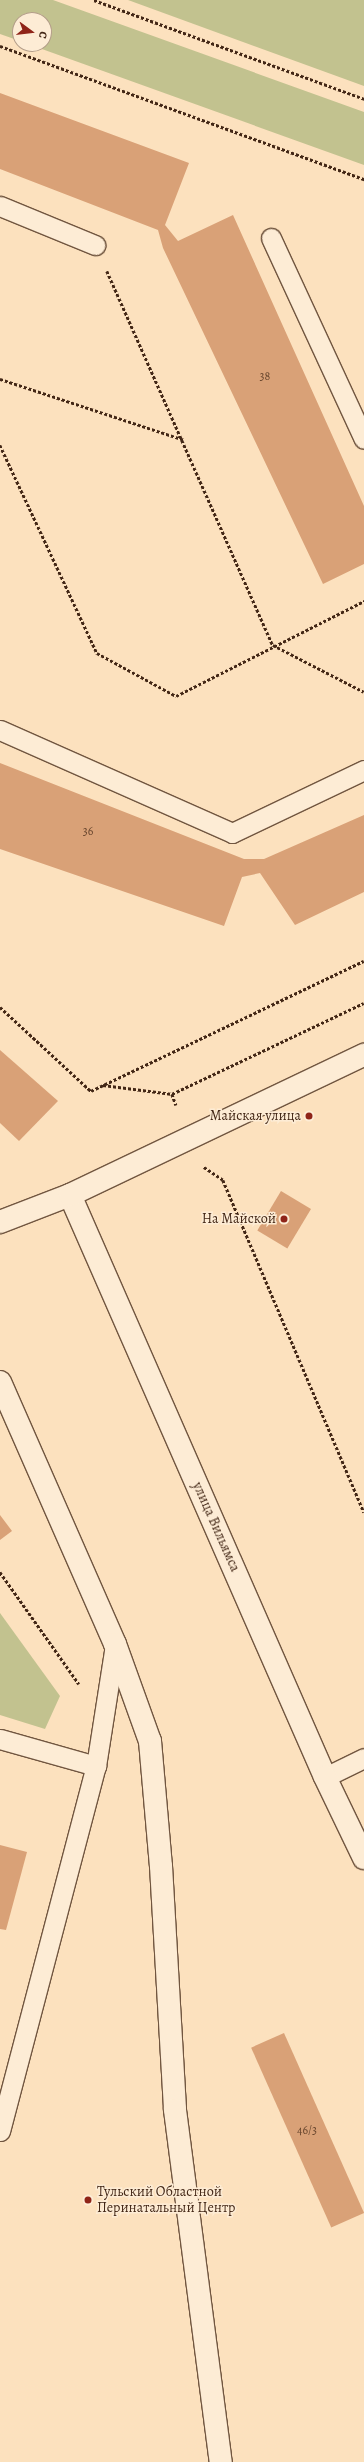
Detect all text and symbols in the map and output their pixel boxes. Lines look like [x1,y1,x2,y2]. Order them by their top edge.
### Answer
north arrow [12,12,52,52]
text: С [35,30,51,40]
house number: 38 [260,370,270,384]
house number: 36 [83,825,93,839]
place label: Майская улица [210,1108,301,1124]
marker: Майская улица [304,1111,314,1121]
place label: На Майской [202,1211,276,1227]
marker: На Майской [279,1214,289,1224]
street label: улица Вильямса [189,1479,243,1575]
house number: 46/3 [297,2124,317,2138]
place label: Тульский Областной Перинатальный Центр [97,2184,235,2216]
marker: Тульский Областной Перинатальный Центр [82,2194,94,2206]

